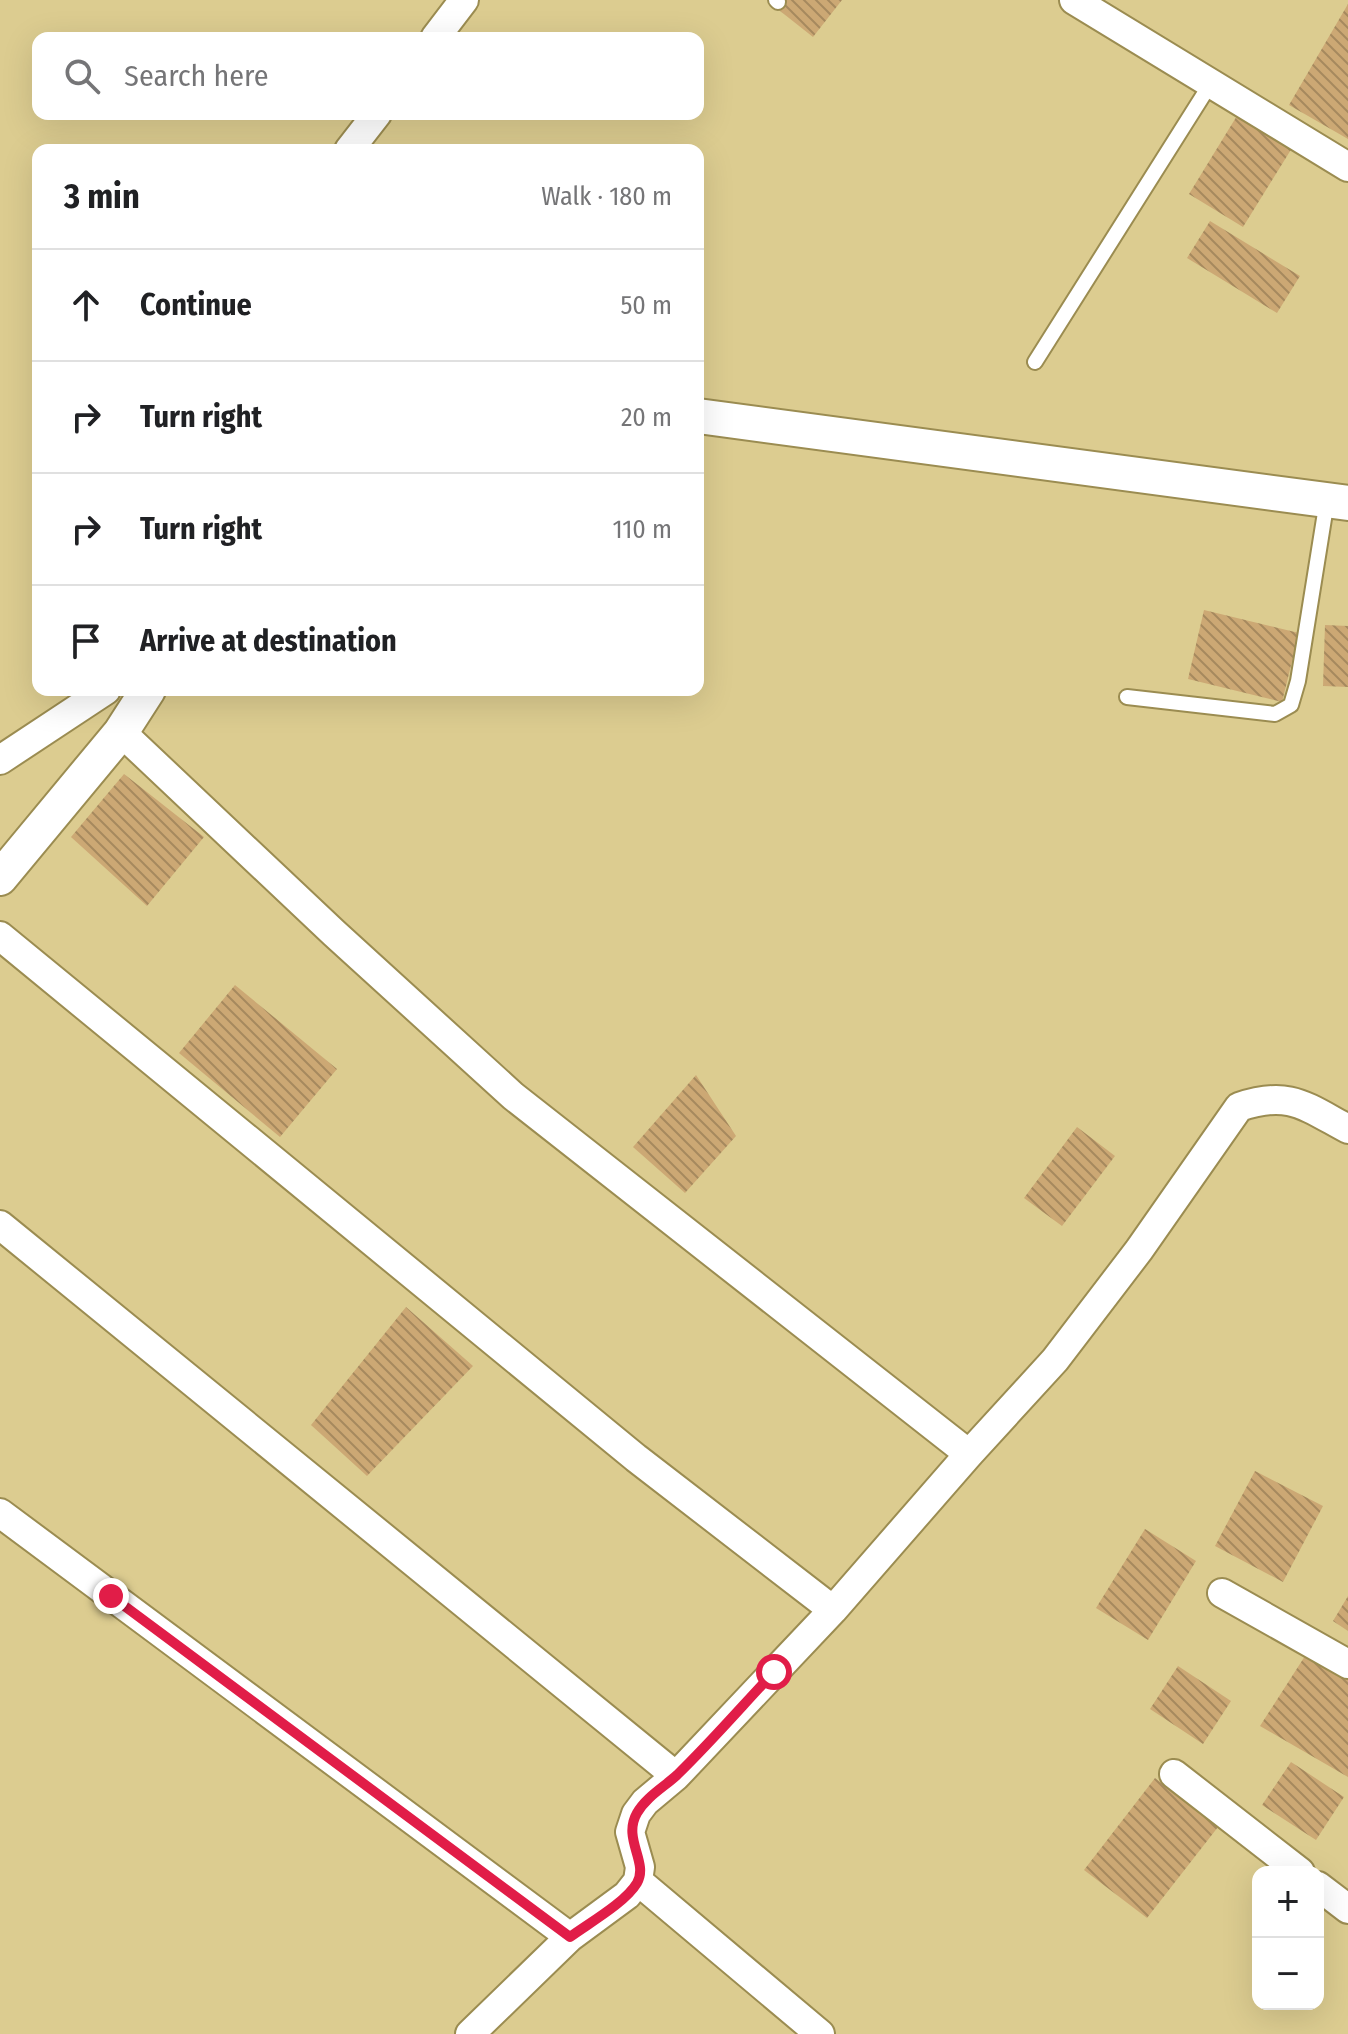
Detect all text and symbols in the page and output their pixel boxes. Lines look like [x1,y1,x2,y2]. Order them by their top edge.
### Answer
search box [32,32,704,120]
icon: search [60,54,104,98]
text: Search here [124,58,269,94]
text: 3 min [64,176,140,217]
text: Walk · 180 m [541,181,672,212]
icon: ahead [64,283,108,327]
text: Continue [140,287,252,323]
text: 50 m [620,290,672,321]
icon: right [64,395,108,439]
text: Turn right [140,399,262,435]
text: 20 m [621,402,672,433]
icon: right [64,507,108,551]
text: Turn right [140,511,262,547]
text: 110 m [612,514,672,545]
icon: arrive [64,619,108,663]
text: Arrive at destination [140,623,397,659]
route end [93,1578,129,1614]
route start [756,1654,792,1690]
map controls [1252,1866,1324,2010]
button: + [1252,1866,1324,1938]
button: − [1252,1938,1324,2010]

